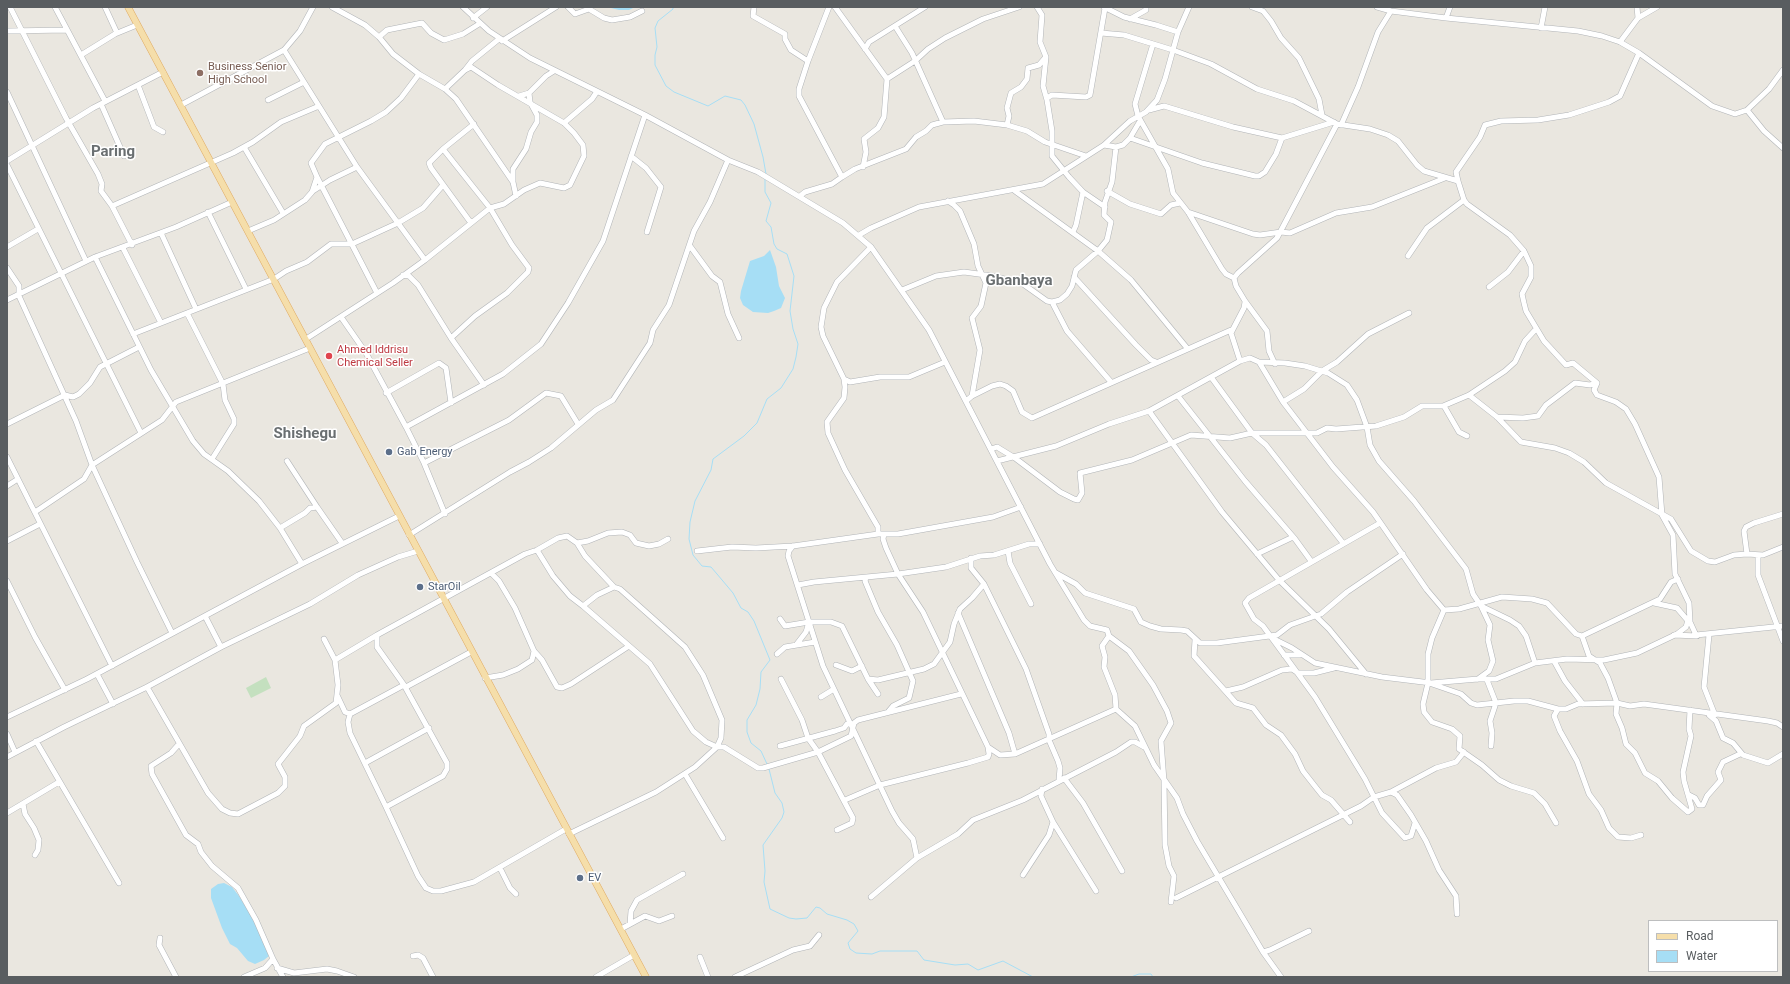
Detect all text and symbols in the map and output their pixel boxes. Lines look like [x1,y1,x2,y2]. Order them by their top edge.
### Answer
place label: Business Senior High School [208,60,286,86]
marker: Business Senior High School [195,68,205,78]
district label: Paring [91,143,135,161]
district label: Gbanbaya [986,272,1052,290]
place label: Ahmed Iddrisu Chemical Seller [337,343,413,369]
marker: Ahmed Iddrisu Chemical Seller [324,351,334,361]
district label: Shishegu [274,425,336,443]
place label: Gab Energy [397,445,453,459]
marker: Gab Energy [384,447,394,457]
place label: StarOil [428,580,461,594]
marker: StarOil [415,582,425,592]
place label: EV [588,871,601,885]
marker: EV [575,873,585,883]
legend [1648,920,1778,972]
text: Road [1686,929,1714,943]
text: Water [1686,949,1717,963]

